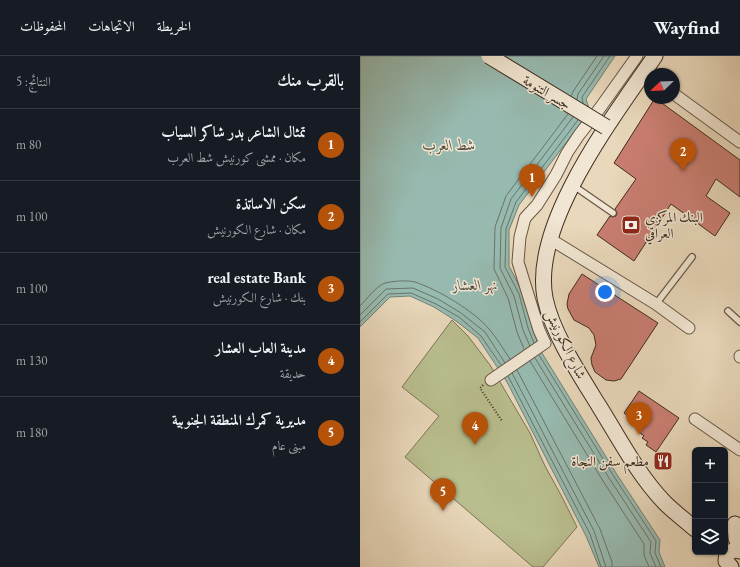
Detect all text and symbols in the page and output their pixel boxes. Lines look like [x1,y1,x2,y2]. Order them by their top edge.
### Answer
text: Wayfind [653,15,720,40]
text: المحفوظات [20,17,66,35]
text: الاتجاهات [88,17,135,35]
text: الخريطة [157,17,191,35]
north arrow [644,68,680,104]
text: بالقرب منك [277,69,344,91]
street label: جسر التنومة [519,71,574,114]
text: النتائج: 5 [16,73,51,90]
text: تمثال الشاعر بدر شاكر السياب [161,122,306,141]
water label: شط العرب [422,135,476,155]
text: 80 m [16,136,41,153]
text: 1 [328,136,334,153]
pin: 2 [670,138,696,171]
text: مكان · ممشى كورنيش شط العرب [167,149,306,166]
pin: 1 [519,164,545,197]
text: سكن الاساتذة [236,194,306,213]
text: 100 m [16,208,47,225]
text: 2 [328,208,334,225]
place label: البنك المركزي العراقي [645,208,703,245]
bank icon: البنك المركزي العراقي [620,214,642,236]
text: مكان · شارع الكورنيش [207,221,306,238]
text: real estate Bank [207,268,306,287]
water label: نهر العشار [451,275,498,295]
text: 100 m [16,280,47,297]
text: 3 [328,280,334,297]
your location [595,282,615,302]
text: بنك · شارع الكورنيش [213,289,306,306]
street label: شارع الكورنيش [539,306,590,383]
text: مدينة العاب العشار [215,338,306,357]
text: 130 m [16,352,47,369]
text: 4 [328,352,334,369]
text: حديقة [280,365,306,382]
pin: 3 [626,402,652,435]
text: مديرية كمرك المنطقة الجنوبية [172,410,306,429]
pin: 4 [462,412,488,445]
text: 180 m [16,424,47,441]
text: 5 [328,424,334,441]
text: مبنى عام [272,437,306,454]
map controls [692,447,728,555]
button: + [692,447,728,483]
restaurant icon: مطعم سفن النجاة [652,450,674,472]
place label: مطعم سفن النجاة [571,452,649,475]
pin: 5 [430,478,456,511]
button: − [692,483,728,519]
button: layers [692,519,728,555]

